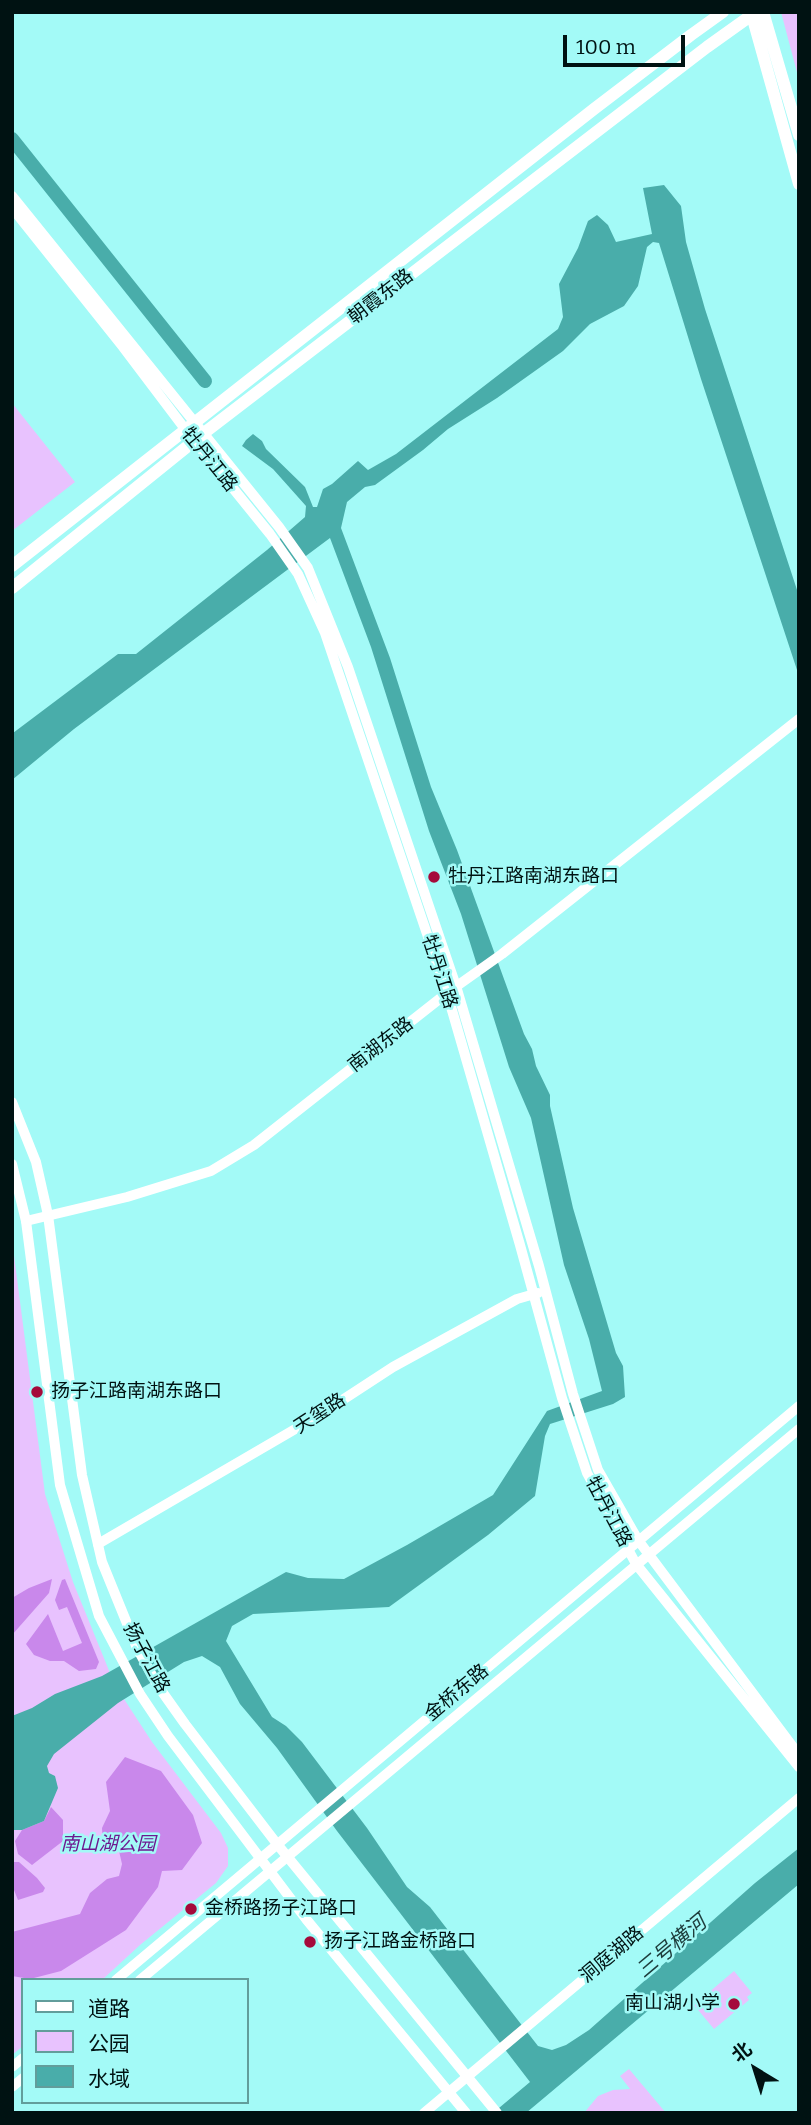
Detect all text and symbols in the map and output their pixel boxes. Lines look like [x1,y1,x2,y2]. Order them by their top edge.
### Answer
scale bar [566,21,688,65]
text: 100 m [576,34,636,60]
street label: 朝霞东路 [344,265,418,329]
street label: 牡丹江路 [176,423,242,497]
place label: 牡丹江路南湖东路口 [448,866,619,888]
marker: 牡丹江路南湖东路口 [426,869,442,885]
street label: 牡丹江路 [416,932,462,1012]
street label: 南湖东路 [344,1013,418,1077]
place label: 扬子江路南湖东路口 [51,1381,222,1403]
marker: 扬子江路南湖东路口 [29,1384,45,1400]
street label: 天玺路 [290,1389,350,1439]
street label: 牡丹江路 [580,1473,636,1551]
street label: 扬子江路 [118,1619,174,1697]
street label: 金桥东路 [421,1660,493,1726]
park label: 南山湖公园 [61,1834,155,1856]
place label: 金桥路扬子江路口 [205,1898,357,1920]
marker: 金桥路扬子江路口 [183,1901,199,1917]
water label: 三号横河 [632,1910,712,1984]
street label: 洞庭湖路 [576,1922,648,1988]
place label: 扬子江路金桥路口 [324,1931,476,1953]
marker: 扬子江路金桥路口 [302,1934,318,1950]
legend [21,1978,248,2104]
place label: 南山湖小学 [625,1993,720,2015]
text: 道路 [88,1996,130,2022]
marker: 南山湖小学 [726,1996,742,2012]
text: 公园 [88,2031,130,2057]
north arrow [720,2034,790,2104]
text: 北 [727,2037,756,2067]
text: 水域 [88,2066,130,2092]

